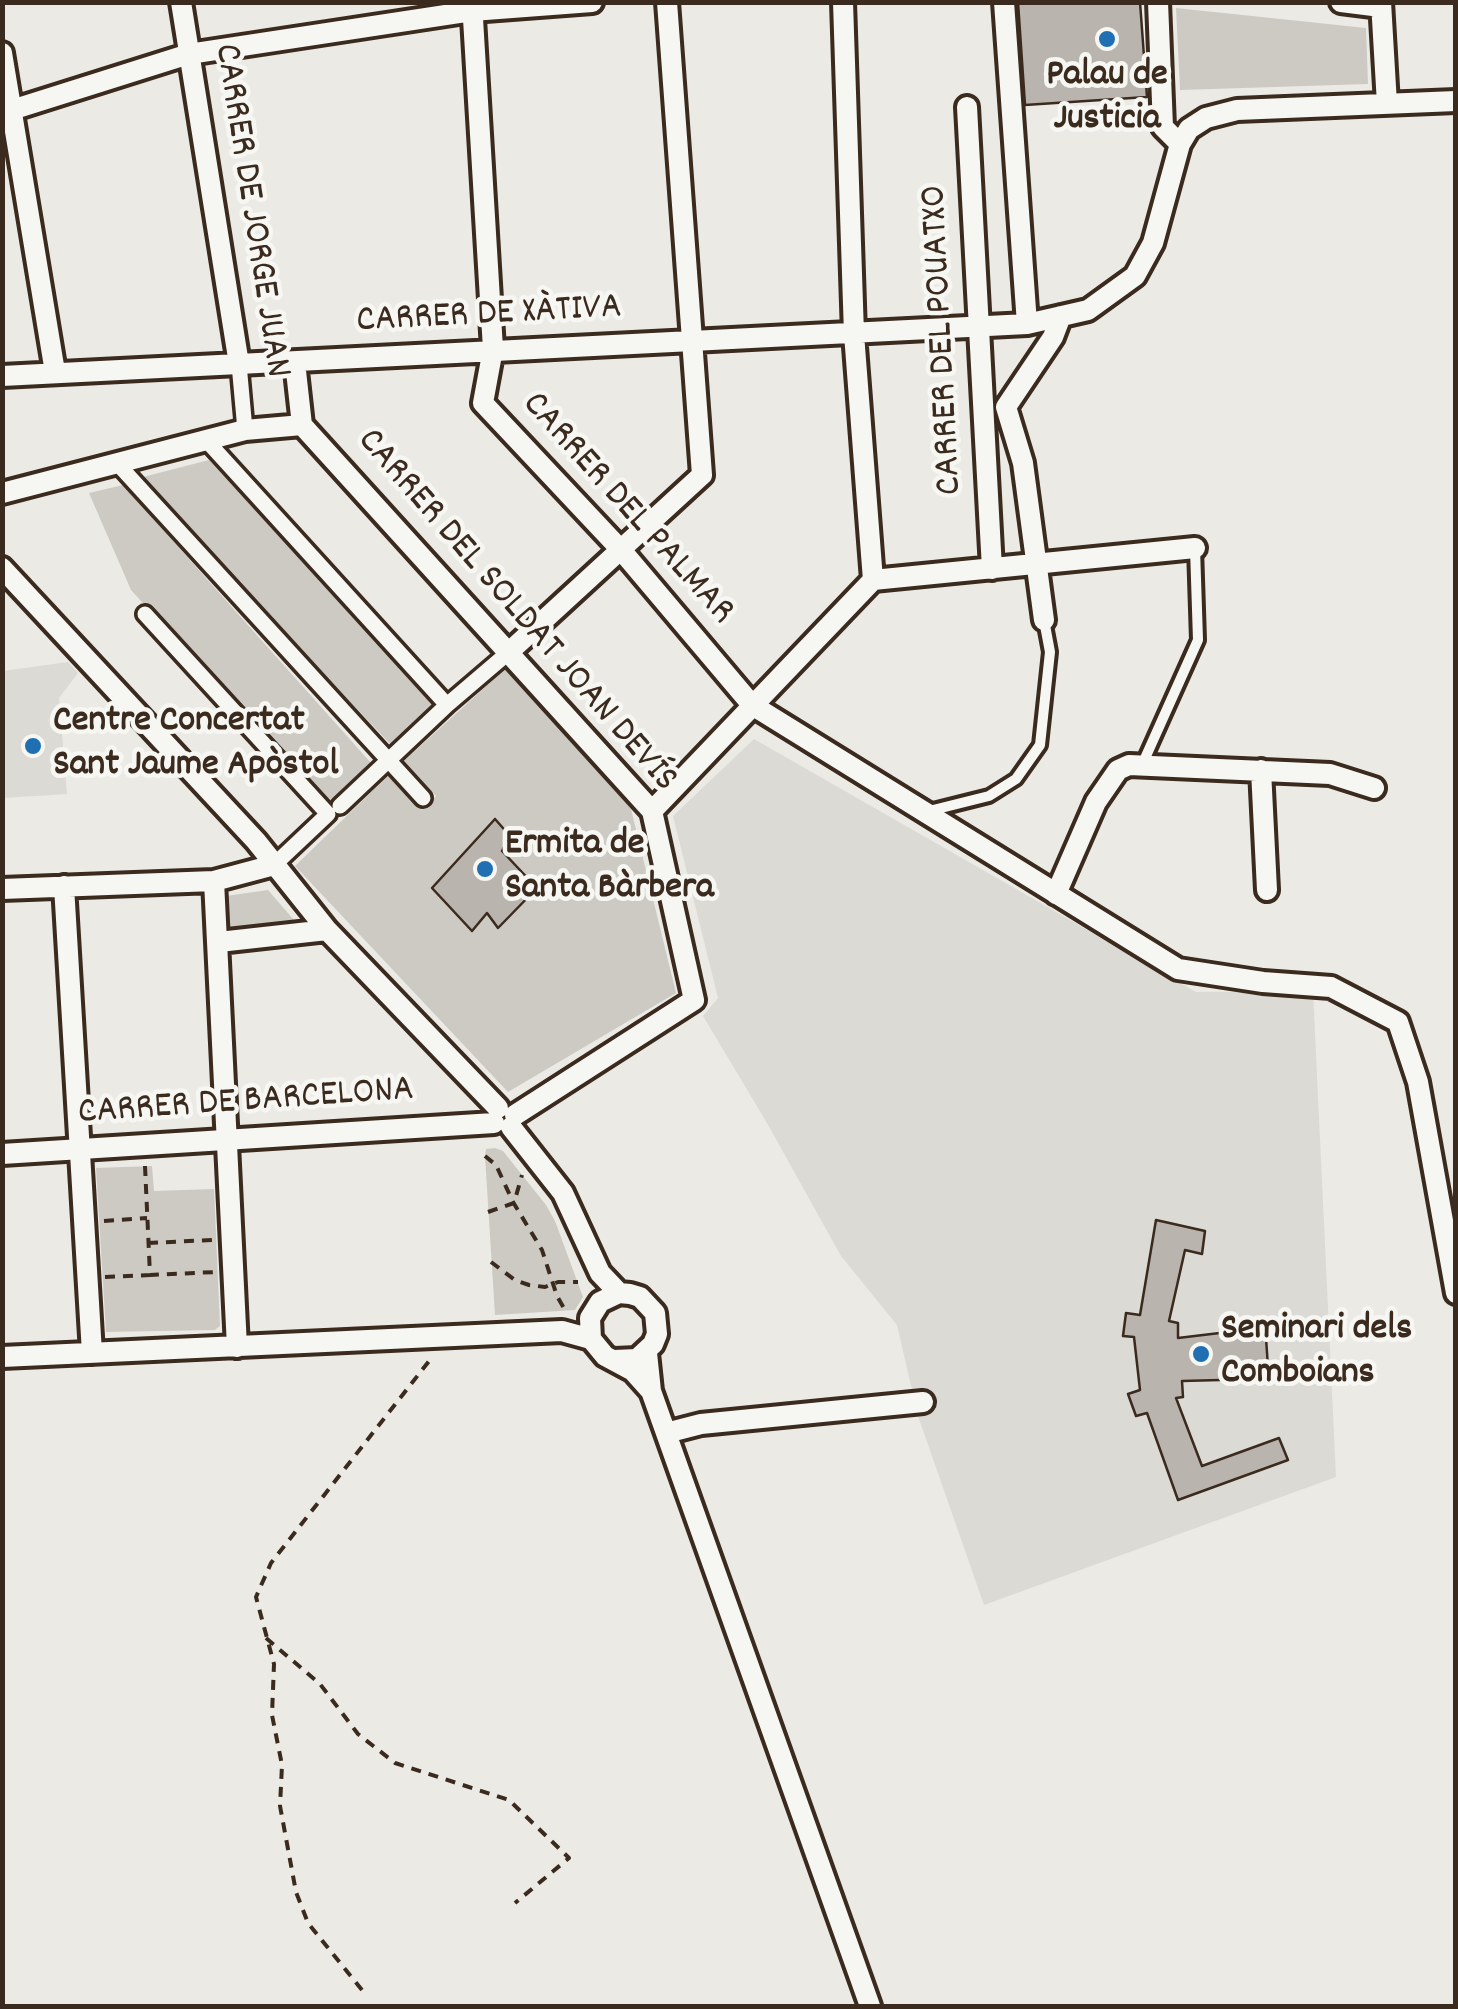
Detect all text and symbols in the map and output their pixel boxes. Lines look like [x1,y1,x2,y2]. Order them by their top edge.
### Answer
marker: Palau de Justicia [1096,28,1118,50]
street label: CARRER DE JORGE JUAN [200,41,298,381]
place label: Palau de Justicia [1046,55,1168,144]
street label: CARRER DEL POUATXO [914,184,976,496]
street label: CARRER DE XÀTIVA [355,287,623,347]
street label: CARRER DEL PALMAR [510,384,742,636]
street label: CARRER DEL SOLDAT JOAN DEVÍS [345,421,685,803]
place label: Centre Concertat Sant Jaume Apòstol [53,701,339,791]
marker: Centre Concertat Sant Jaume Apòstol [22,735,44,757]
place label: Ermita de Santa Bàrbera [505,824,714,914]
marker: Ermita de Santa Bàrbera [474,858,496,880]
street label: CARRER DE BARCELONA [76,1070,416,1138]
place label: Seminari dels Comboians [1221,1309,1412,1398]
marker: Seminari dels Comboians [1190,1343,1212,1365]

